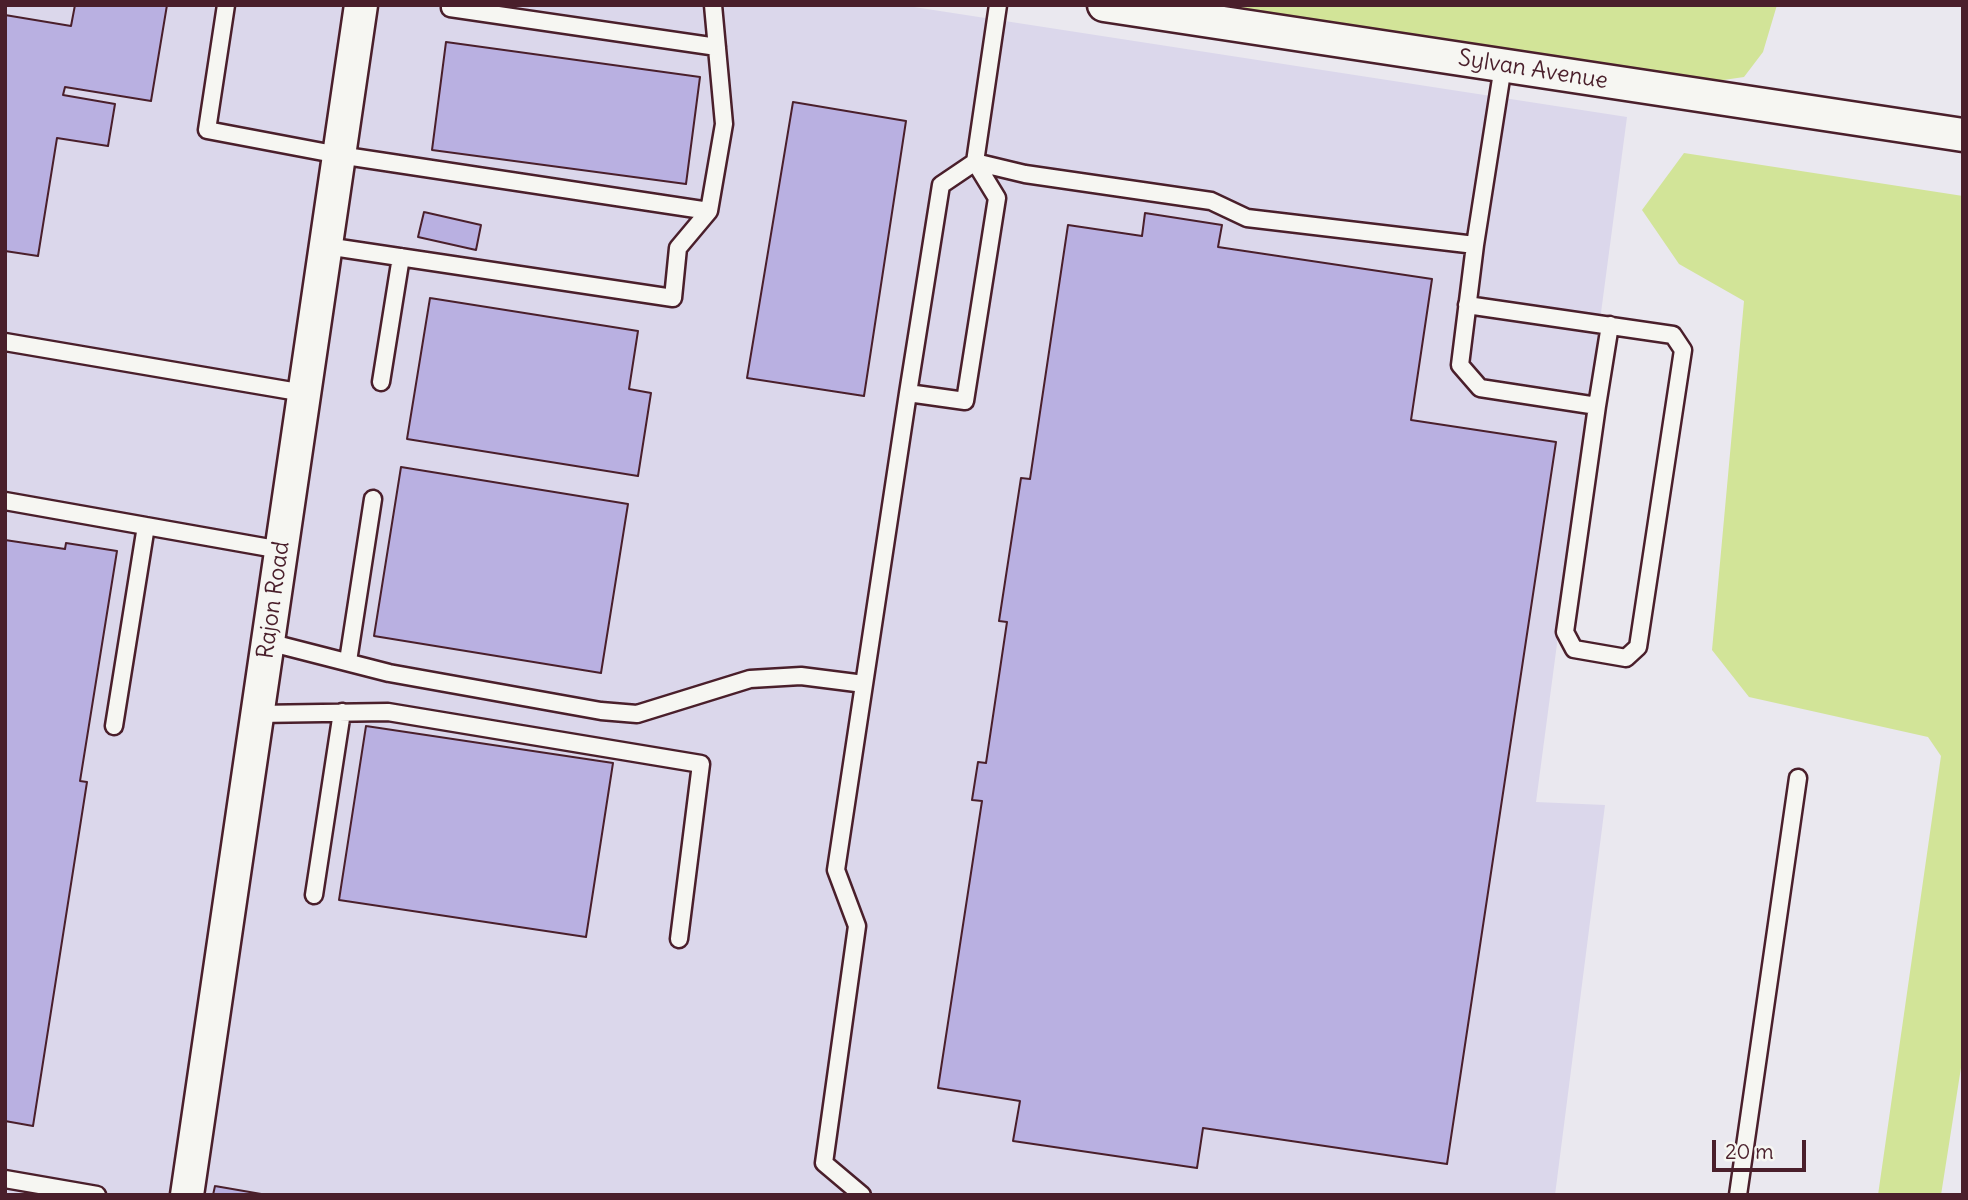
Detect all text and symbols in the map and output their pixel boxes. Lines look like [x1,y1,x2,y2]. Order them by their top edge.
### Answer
street label: Sylvan Avenue [1456,45,1610,95]
street label: Rajon Road [252,539,296,661]
scale bar [1716,1126,1811,1170]
text: 20 m [1725,1138,1774,1165]

